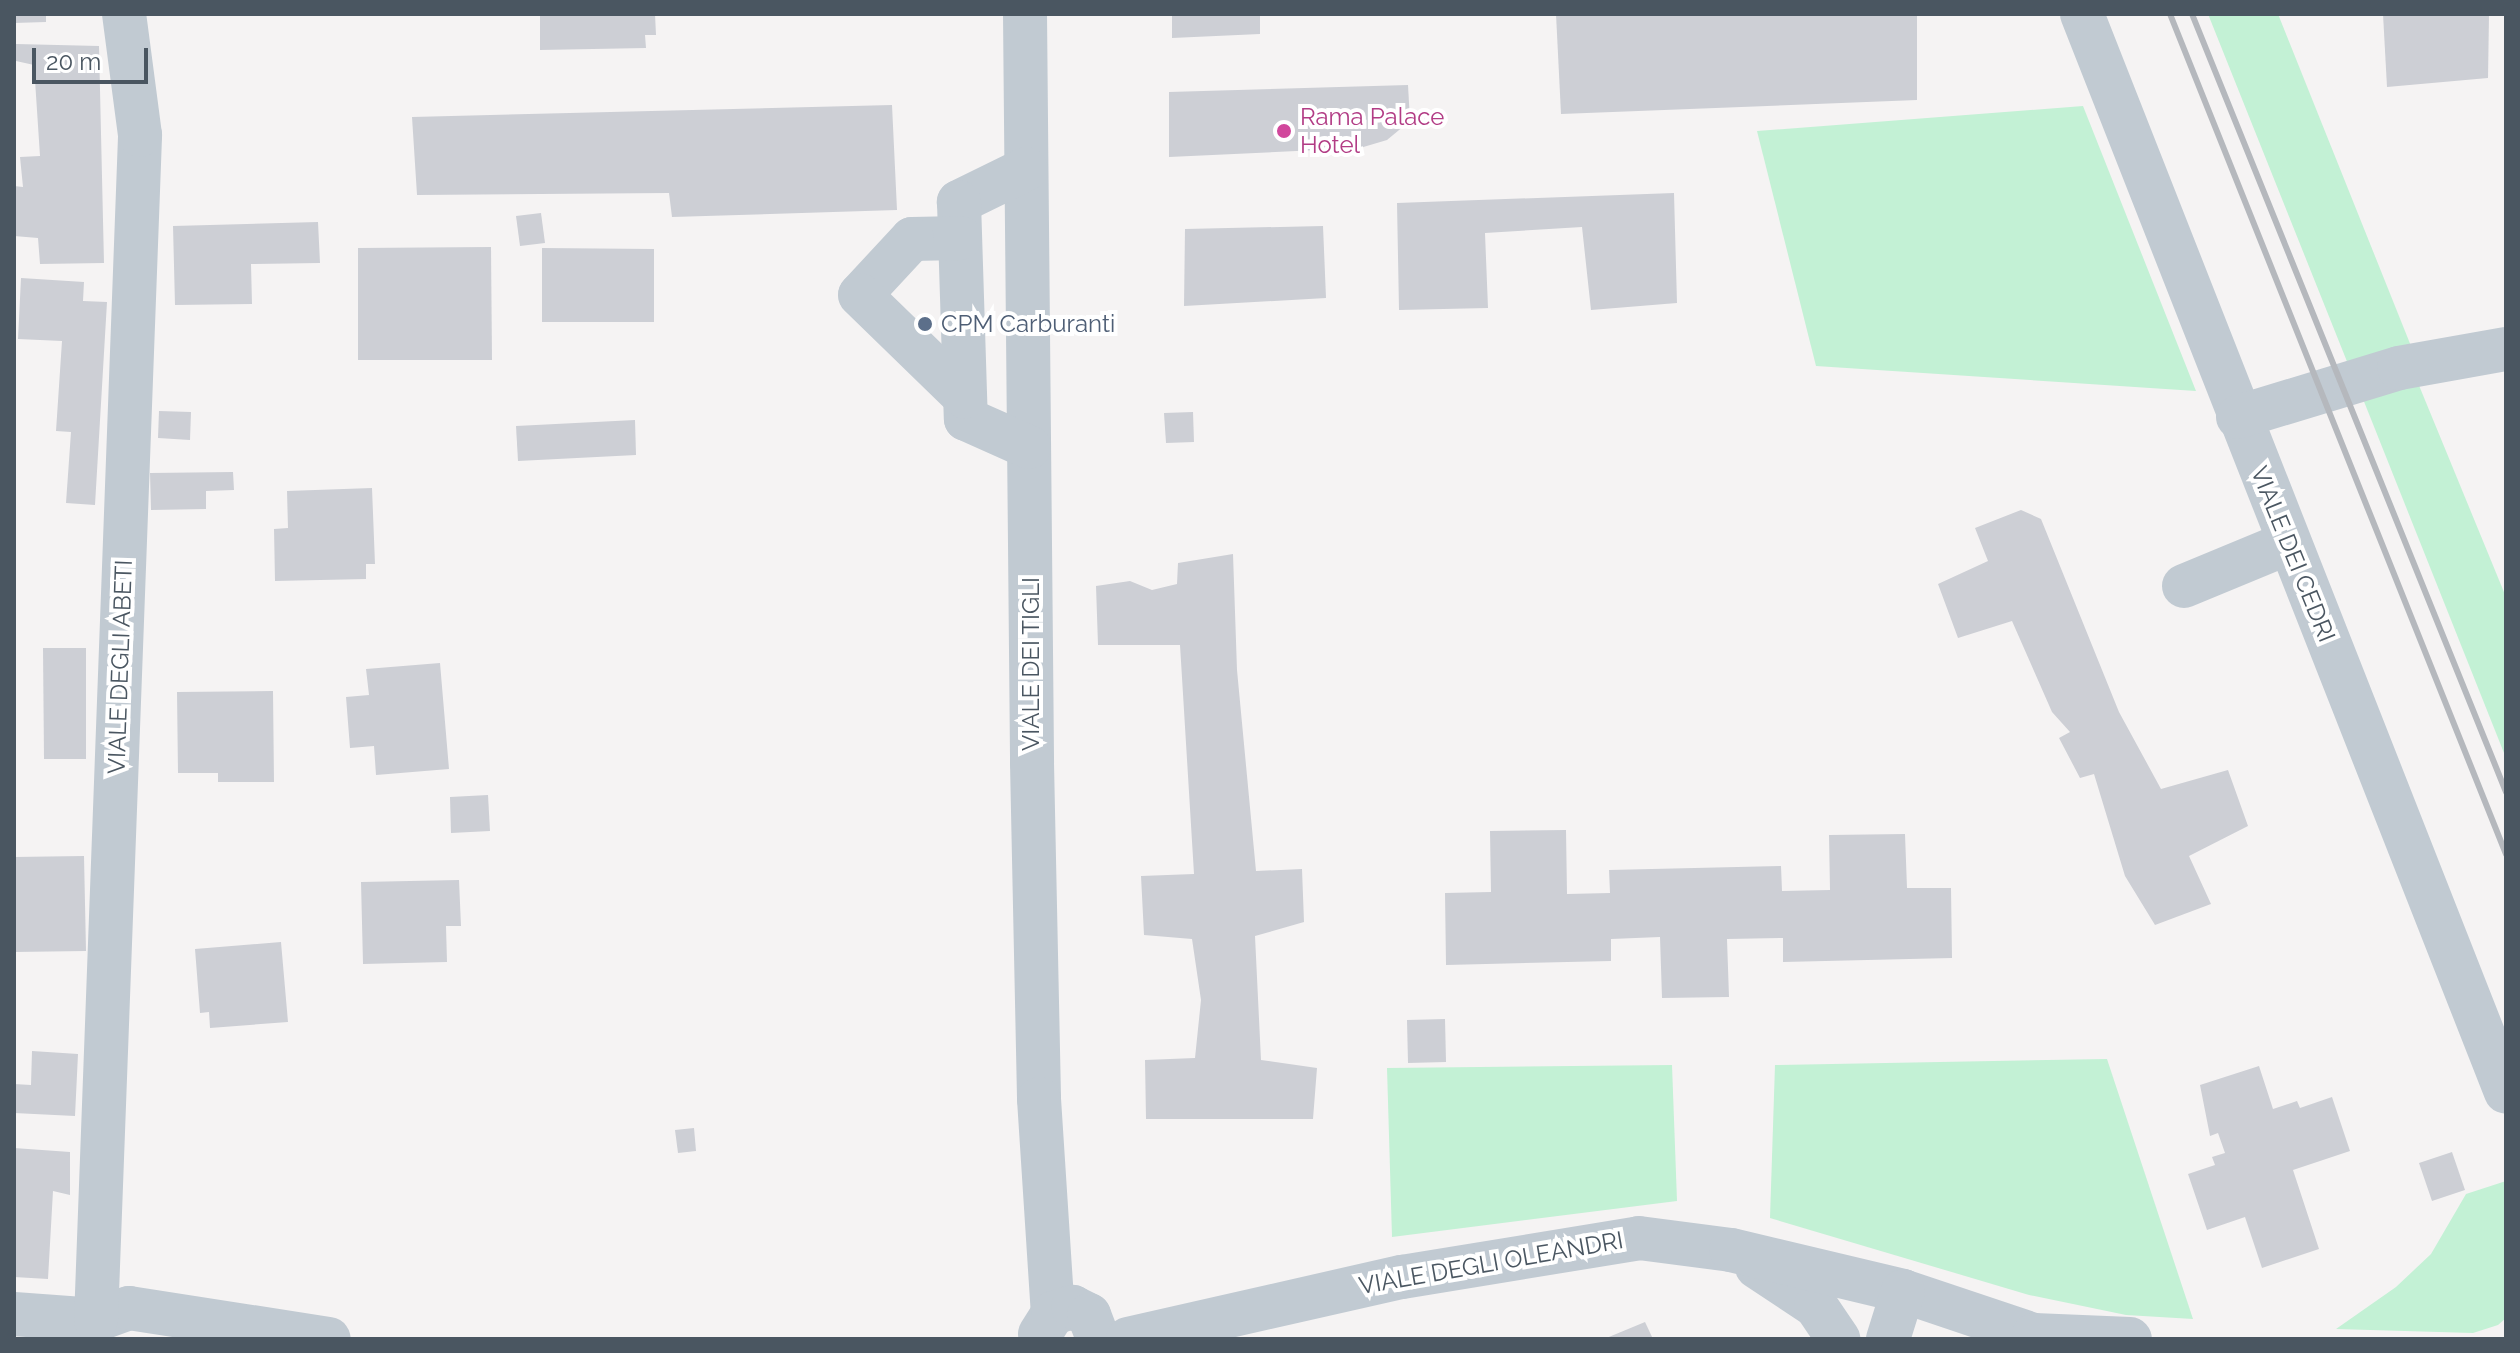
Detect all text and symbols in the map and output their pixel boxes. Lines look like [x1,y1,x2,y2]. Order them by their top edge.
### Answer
scale bar [36,32,152,82]
text: 20 m [46,47,101,76]
place label: Rama Palace Hotel [1300,103,1444,159]
marker: Rama Palace Hotel [1275,122,1293,140]
place label: CPM Carburanti [941,310,1115,338]
marker: CPM Carburanti [916,315,934,333]
street label: VIALE DEI CEDRI [2245,462,2341,646]
street label: VIALE DEGLI ABETI [102,559,138,775]
street label: VIALE DEI TIGLI [1017,577,1045,751]
street label: VIALE DEGLI OLEANDRI [1357,1226,1625,1300]

